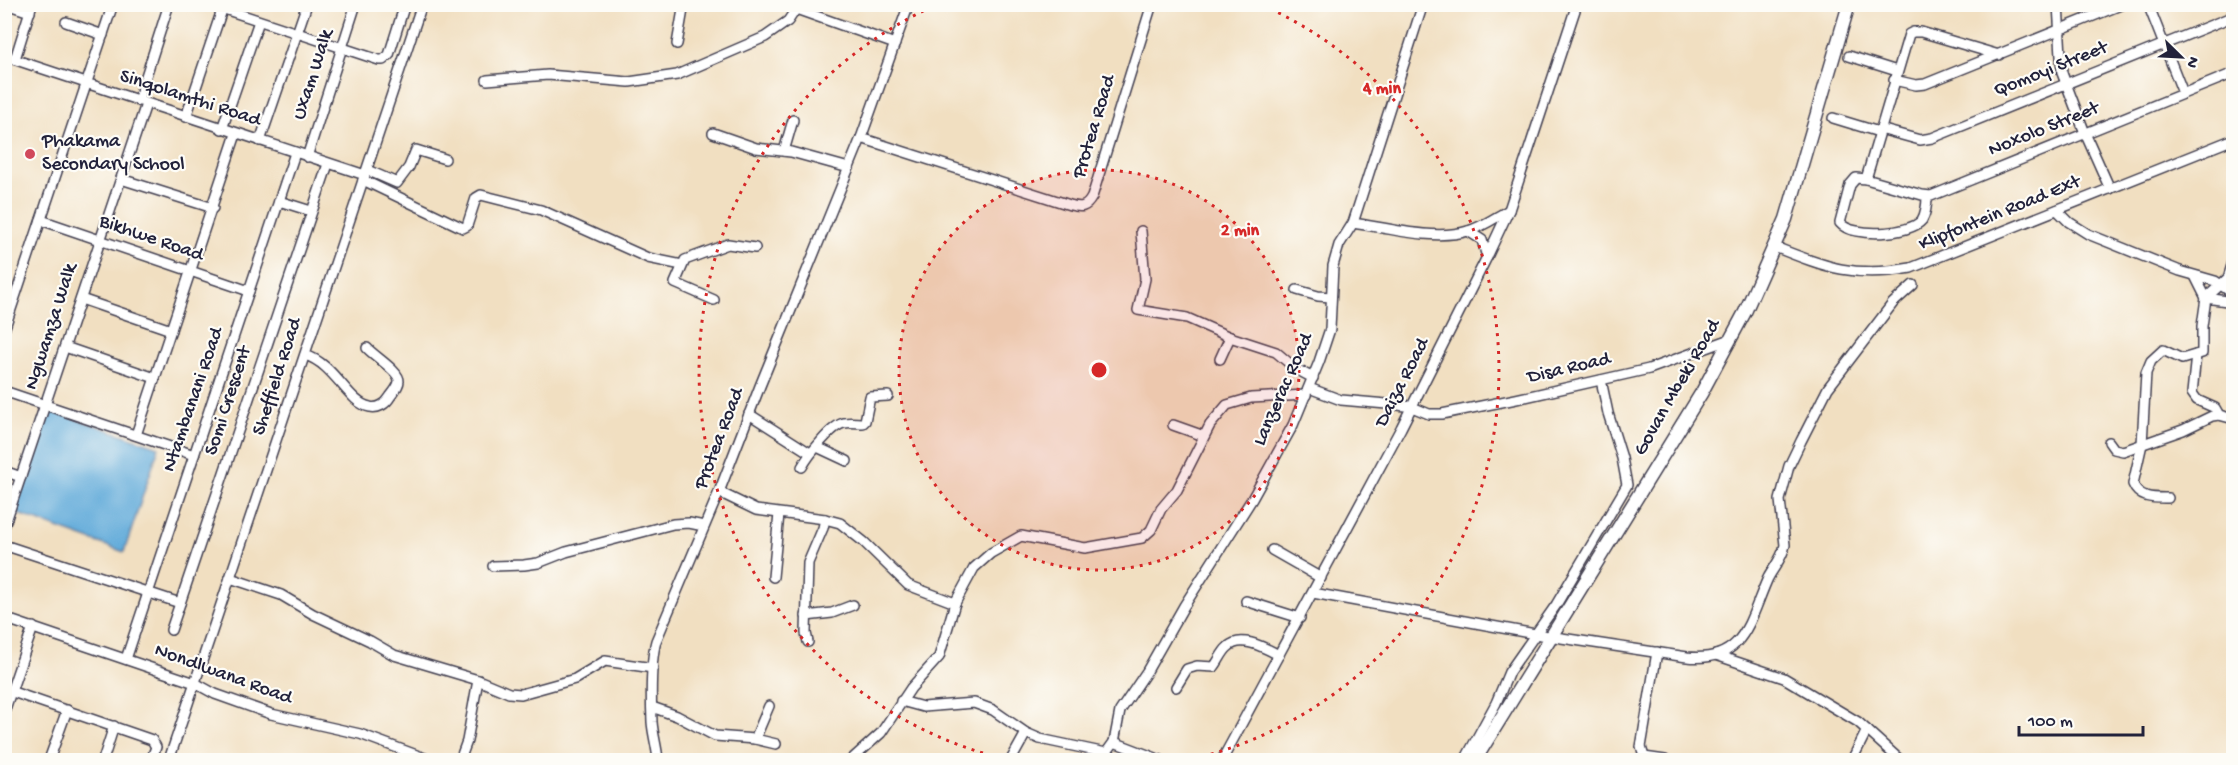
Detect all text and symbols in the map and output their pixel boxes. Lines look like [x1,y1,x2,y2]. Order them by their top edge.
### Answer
street label: Uxam Walk [289,25,340,123]
north arrow [2151,27,2211,87]
street label: Qomoyi Street [1991,36,2113,103]
text: N [2180,53,2202,71]
street label: Sinqolamthi Road [117,65,266,133]
street label: Protea Road [1068,71,1122,182]
text: 4 min [1362,79,1401,100]
street label: Noxolo Street [1985,97,2104,163]
place label: Phakama Secondary School [41,131,185,177]
marker: Phakama Secondary School [23,147,37,161]
street label: Klipfontein Road Ext [1916,170,2086,257]
street label: Bikhwe Road [95,210,208,268]
text: 2 min [1221,221,1260,242]
street label: Ngwamza Walk [21,259,84,393]
street label: Sheffield Road [248,313,308,438]
street label: Govan Mbeki Road [1630,314,1727,460]
street label: Ntambanani Road [159,323,230,475]
street label: Lanzerac Road [1249,328,1320,450]
street label: Daiza Road [1370,333,1436,433]
street label: Somi Crescent [201,342,258,458]
street label: Disa Road [1523,348,1615,390]
centre of rings [1089,360,1109,380]
street label: Protea Road [690,383,751,494]
street label: Nondlwana Road [151,639,297,711]
scale bar [2019,699,2144,737]
text: 100 m [2027,712,2073,733]

